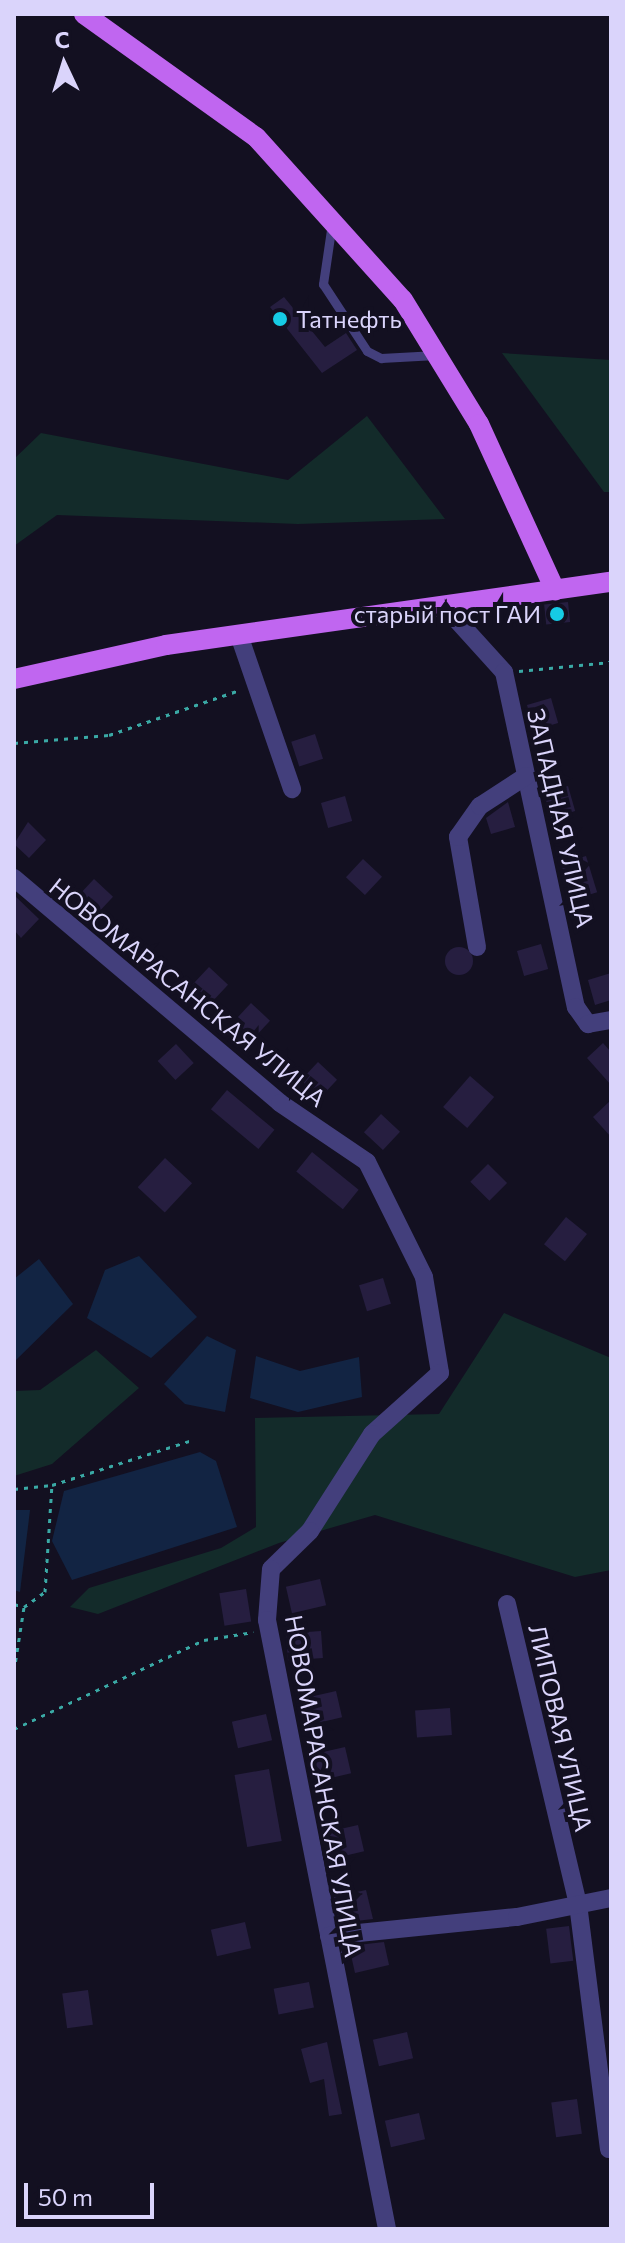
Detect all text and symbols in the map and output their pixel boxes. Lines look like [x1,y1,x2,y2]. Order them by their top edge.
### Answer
north arrow [24,24,104,104]
text: С [54,26,71,54]
place label: Татнефть [296,305,402,333]
marker: Татнефть [271,310,289,328]
place label: старый пост ГАИ [354,600,541,628]
marker: старый пост ГАИ [548,605,566,623]
street label: ЗАПАДНАЯ УЛИЦА [522,706,600,930]
street label: НОВОМАРАСАНСКАЯ УЛИЦА [44,872,332,1112]
street label: НОВОМАРАСАНСКАЯ УЛИЦА [280,1613,368,1959]
street label: ЛИПОВАЯ УЛИЦА [523,1622,599,1834]
scale bar [28,2167,158,2217]
text: 50 m [38,2182,93,2211]

